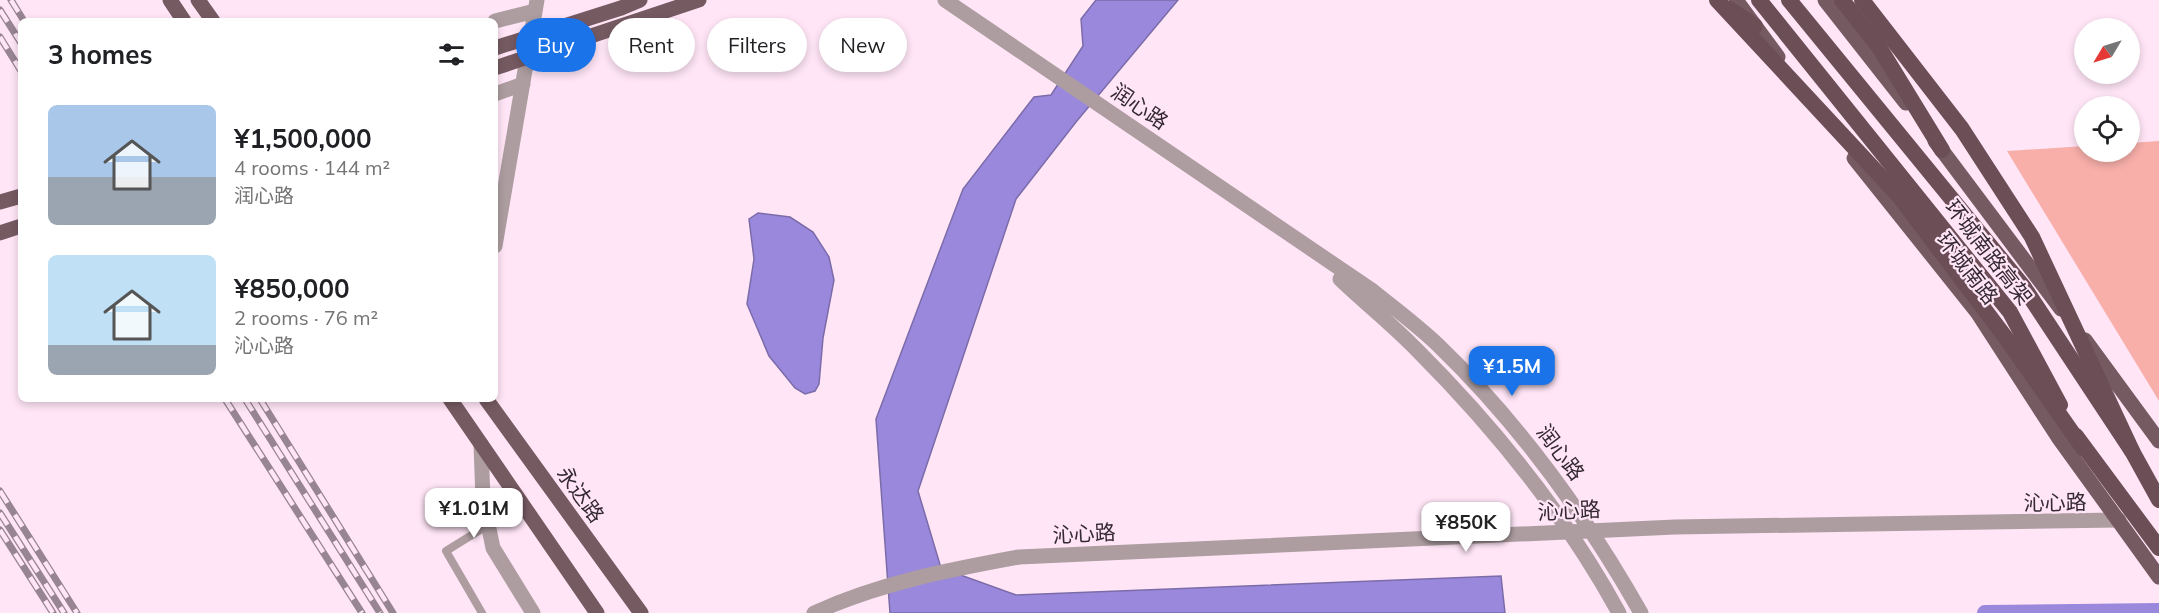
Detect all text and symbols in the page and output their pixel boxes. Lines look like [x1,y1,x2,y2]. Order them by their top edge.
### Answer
chip: Buy [516,18,596,72]
chip: Rent [608,18,695,72]
chip: Filters [707,18,807,72]
chip: New [819,18,907,72]
north arrow [2074,18,2140,84]
map controls [2074,18,2140,162]
text: 3 homes [48,38,152,71]
icon: filters [435,38,468,71]
street label: 润心路 [1107,78,1173,134]
button: locate [2074,96,2140,162]
text: ¥1,500,000 [234,122,372,155]
icon: home [96,129,168,201]
text: 4 rooms · 144 m² [234,155,390,180]
text: 润心路 [234,183,294,208]
street label: 环城南路高架 [1940,195,2038,309]
street label: 环城南路 [1932,227,2004,309]
text: ¥850,000 [234,272,350,305]
icon: home [96,279,168,351]
text: 2 rooms · 76 m² [234,305,378,330]
text: 沁心路 [234,333,294,358]
pin: ¥1.5M [1470,346,1554,397]
text: ¥1.5M [1483,353,1541,378]
street label: 润心路 [1532,419,1590,485]
street label: 永达路 [552,461,610,527]
pin: ¥1.01M [425,488,523,539]
street label: 沁心路 [2023,488,2087,516]
text: ¥1.01M [439,495,509,520]
street label: 沁心路 [1537,495,1601,525]
pin: ¥850K [1424,502,1508,553]
text: ¥850K [1435,509,1497,534]
street label: 沁心路 [1052,518,1116,548]

